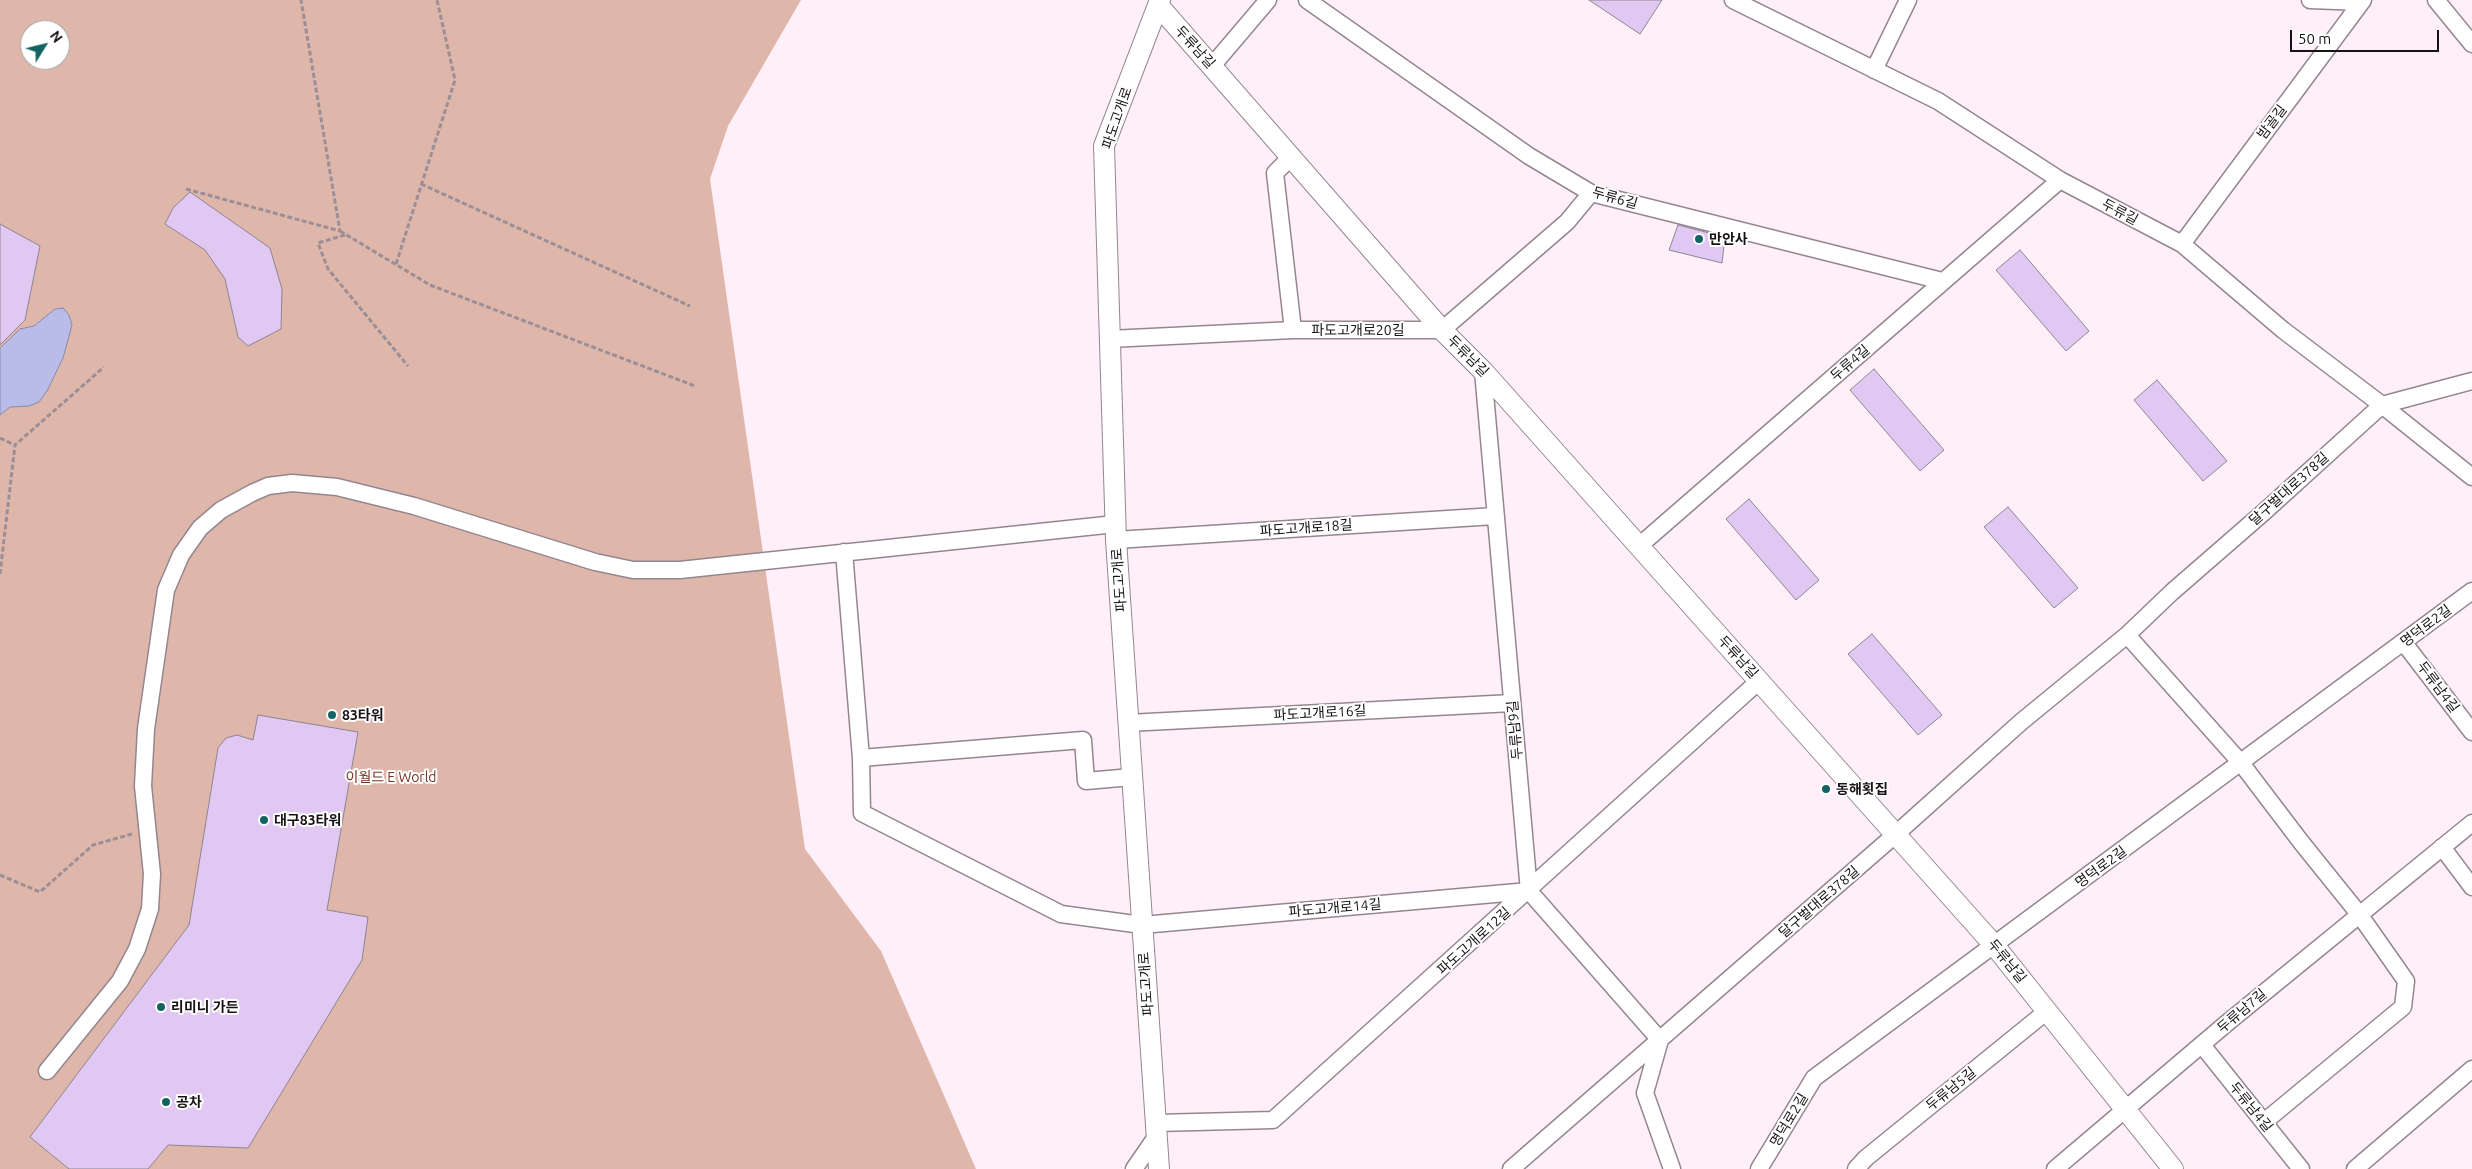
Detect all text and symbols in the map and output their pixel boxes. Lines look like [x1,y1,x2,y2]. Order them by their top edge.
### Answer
north arrow [20,20,70,70]
scale bar [2292,20,2441,52]
street label: 두류남길 [1172,22,1218,72]
text: N [47,28,66,46]
text: 50 m [2298,30,2331,47]
street label: 파도고개로 [1099,85,1135,151]
street label: 밤골길 [2254,102,2290,142]
street label: 두류6길 [1590,184,1640,212]
street label: 두류길 [2099,196,2141,228]
place label: 만안사 [1709,231,1748,247]
marker: 만안사 [1693,233,1705,245]
street label: 파도고개로20길 [1311,322,1405,338]
street label: 두류남길 [1444,332,1492,380]
street label: 두류4길 [1827,341,1873,385]
street label: 달구벌대로378길 [2246,449,2332,529]
street label: 파도고개로18길 [1259,516,1353,540]
street label: 파도고개로 [1108,547,1130,613]
street label: 명덕로2길 [2397,601,2455,651]
street label: 두류남길 [1715,632,1761,682]
street label: 두류남4길 [2413,658,2463,716]
street label: 두류남9길 [1504,700,1526,760]
street label: 파도고개로16길 [1273,702,1367,724]
place label: 83타워 [342,707,384,723]
marker: 83타워 [326,709,338,721]
park label: 이월드 E World [346,769,436,785]
place label: 동해횟집 [1836,781,1888,797]
marker: 동해횟집 [1820,783,1832,795]
place label: 대구83타워 [274,812,341,828]
marker: 대구83타워 [258,814,270,826]
street label: 명덕로2길 [2072,843,2130,891]
street label: 달구벌대로378길 [1775,863,1863,941]
street label: 파도고개로14길 [1288,896,1382,920]
street label: 파도고개로12길 [1434,904,1514,978]
street label: 두류남길 [1984,936,2030,986]
street label: 파도고개로 [1135,951,1157,1017]
street label: 두류남7길 [2214,985,2270,1037]
place label: 리미니 가든 [171,999,239,1015]
marker: 리미니 가든 [155,1001,167,1013]
street label: 두류남5길 [1923,1064,1979,1114]
street label: 두류남4길 [2226,1079,2276,1135]
street label: 명덕로2길 [1766,1090,1812,1150]
place label: 공차 [176,1094,202,1110]
marker: 공차 [160,1096,172,1108]

